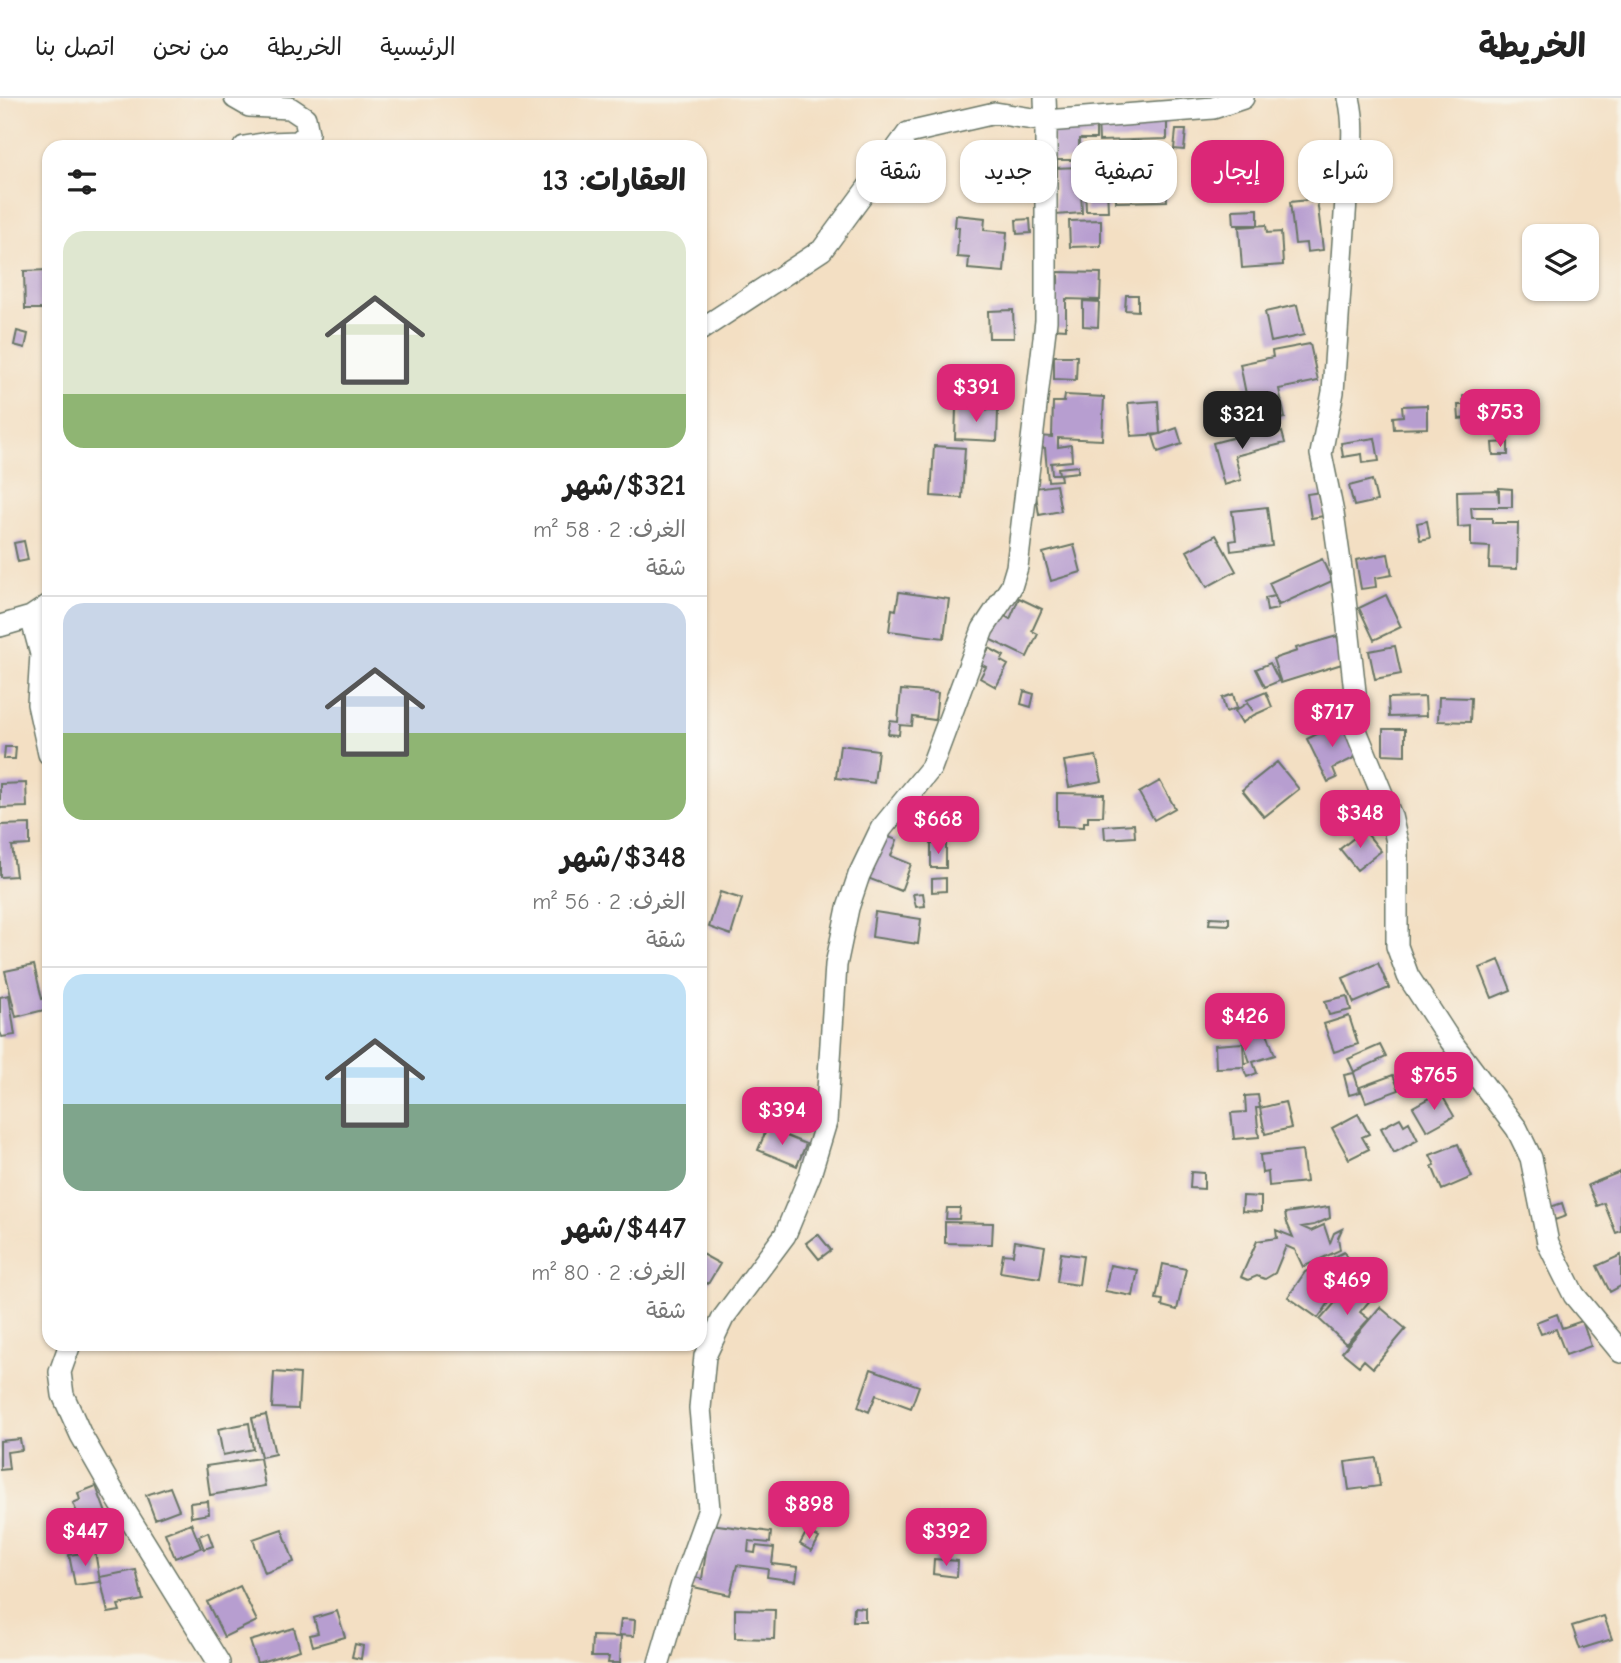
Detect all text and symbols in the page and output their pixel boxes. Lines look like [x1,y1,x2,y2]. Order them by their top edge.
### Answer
text: الخريطة [1479,27,1586,65]
text: اتصل بنا [35,33,115,61]
text: من نحن [153,33,229,61]
text: الخريطة [267,33,342,61]
text: الرئيسية [380,33,456,61]
chip: شقة [856,140,946,203]
chip: جديد [960,140,1057,203]
chip: تصفية [1071,140,1177,203]
chip: إيجار [1191,140,1284,203]
chip: شراء [1298,140,1393,203]
icon: filters [63,163,101,201]
text: العقارات: 13 [542,163,686,198]
map controls [1522,224,1599,301]
button: layers [1522,224,1599,301]
icon: home [312,277,438,403]
pin: $391 [935,364,1017,424]
text: $391 [953,373,999,400]
pin: $753 [1459,390,1541,449]
pin: $321 [1201,392,1283,451]
text: $753 [1476,398,1524,425]
text: $321 [1219,400,1265,427]
text: $321/شهر [563,468,686,503]
text: الغرف: 2 · 58 m² [533,516,686,543]
text: شقة [646,554,686,581]
icon: home [312,649,438,775]
pin: $717 [1291,690,1373,749]
text: $717 [1310,698,1354,725]
pin: $348 [1319,790,1401,850]
pin: $668 [897,796,979,856]
text: $348 [1336,799,1384,826]
text: $668 [913,805,963,832]
text: $348/شهر [561,840,686,875]
text: الغرف: 2 · 56 m² [532,888,686,915]
text: شقة [646,926,686,953]
pin: $426 [1204,993,1286,1053]
text: $426 [1221,1002,1269,1029]
icon: home [312,1020,438,1146]
pin: $765 [1393,1052,1475,1112]
text: $765 [1410,1061,1458,1088]
pin: $394 [741,1088,823,1147]
text: $394 [758,1096,806,1123]
text: $447/شهر [563,1211,686,1246]
pin: $469 [1306,1258,1388,1317]
text: الغرف: 2 · 80 m² [531,1259,686,1286]
text: $469 [1323,1266,1371,1293]
text: شقة [646,1297,686,1324]
pin: $898 [768,1482,850,1541]
text: $898 [784,1490,834,1517]
pin: $447 [44,1508,126,1568]
pin: $392 [905,1508,987,1568]
text: $447 [62,1517,108,1544]
text: $392 [922,1517,970,1544]

